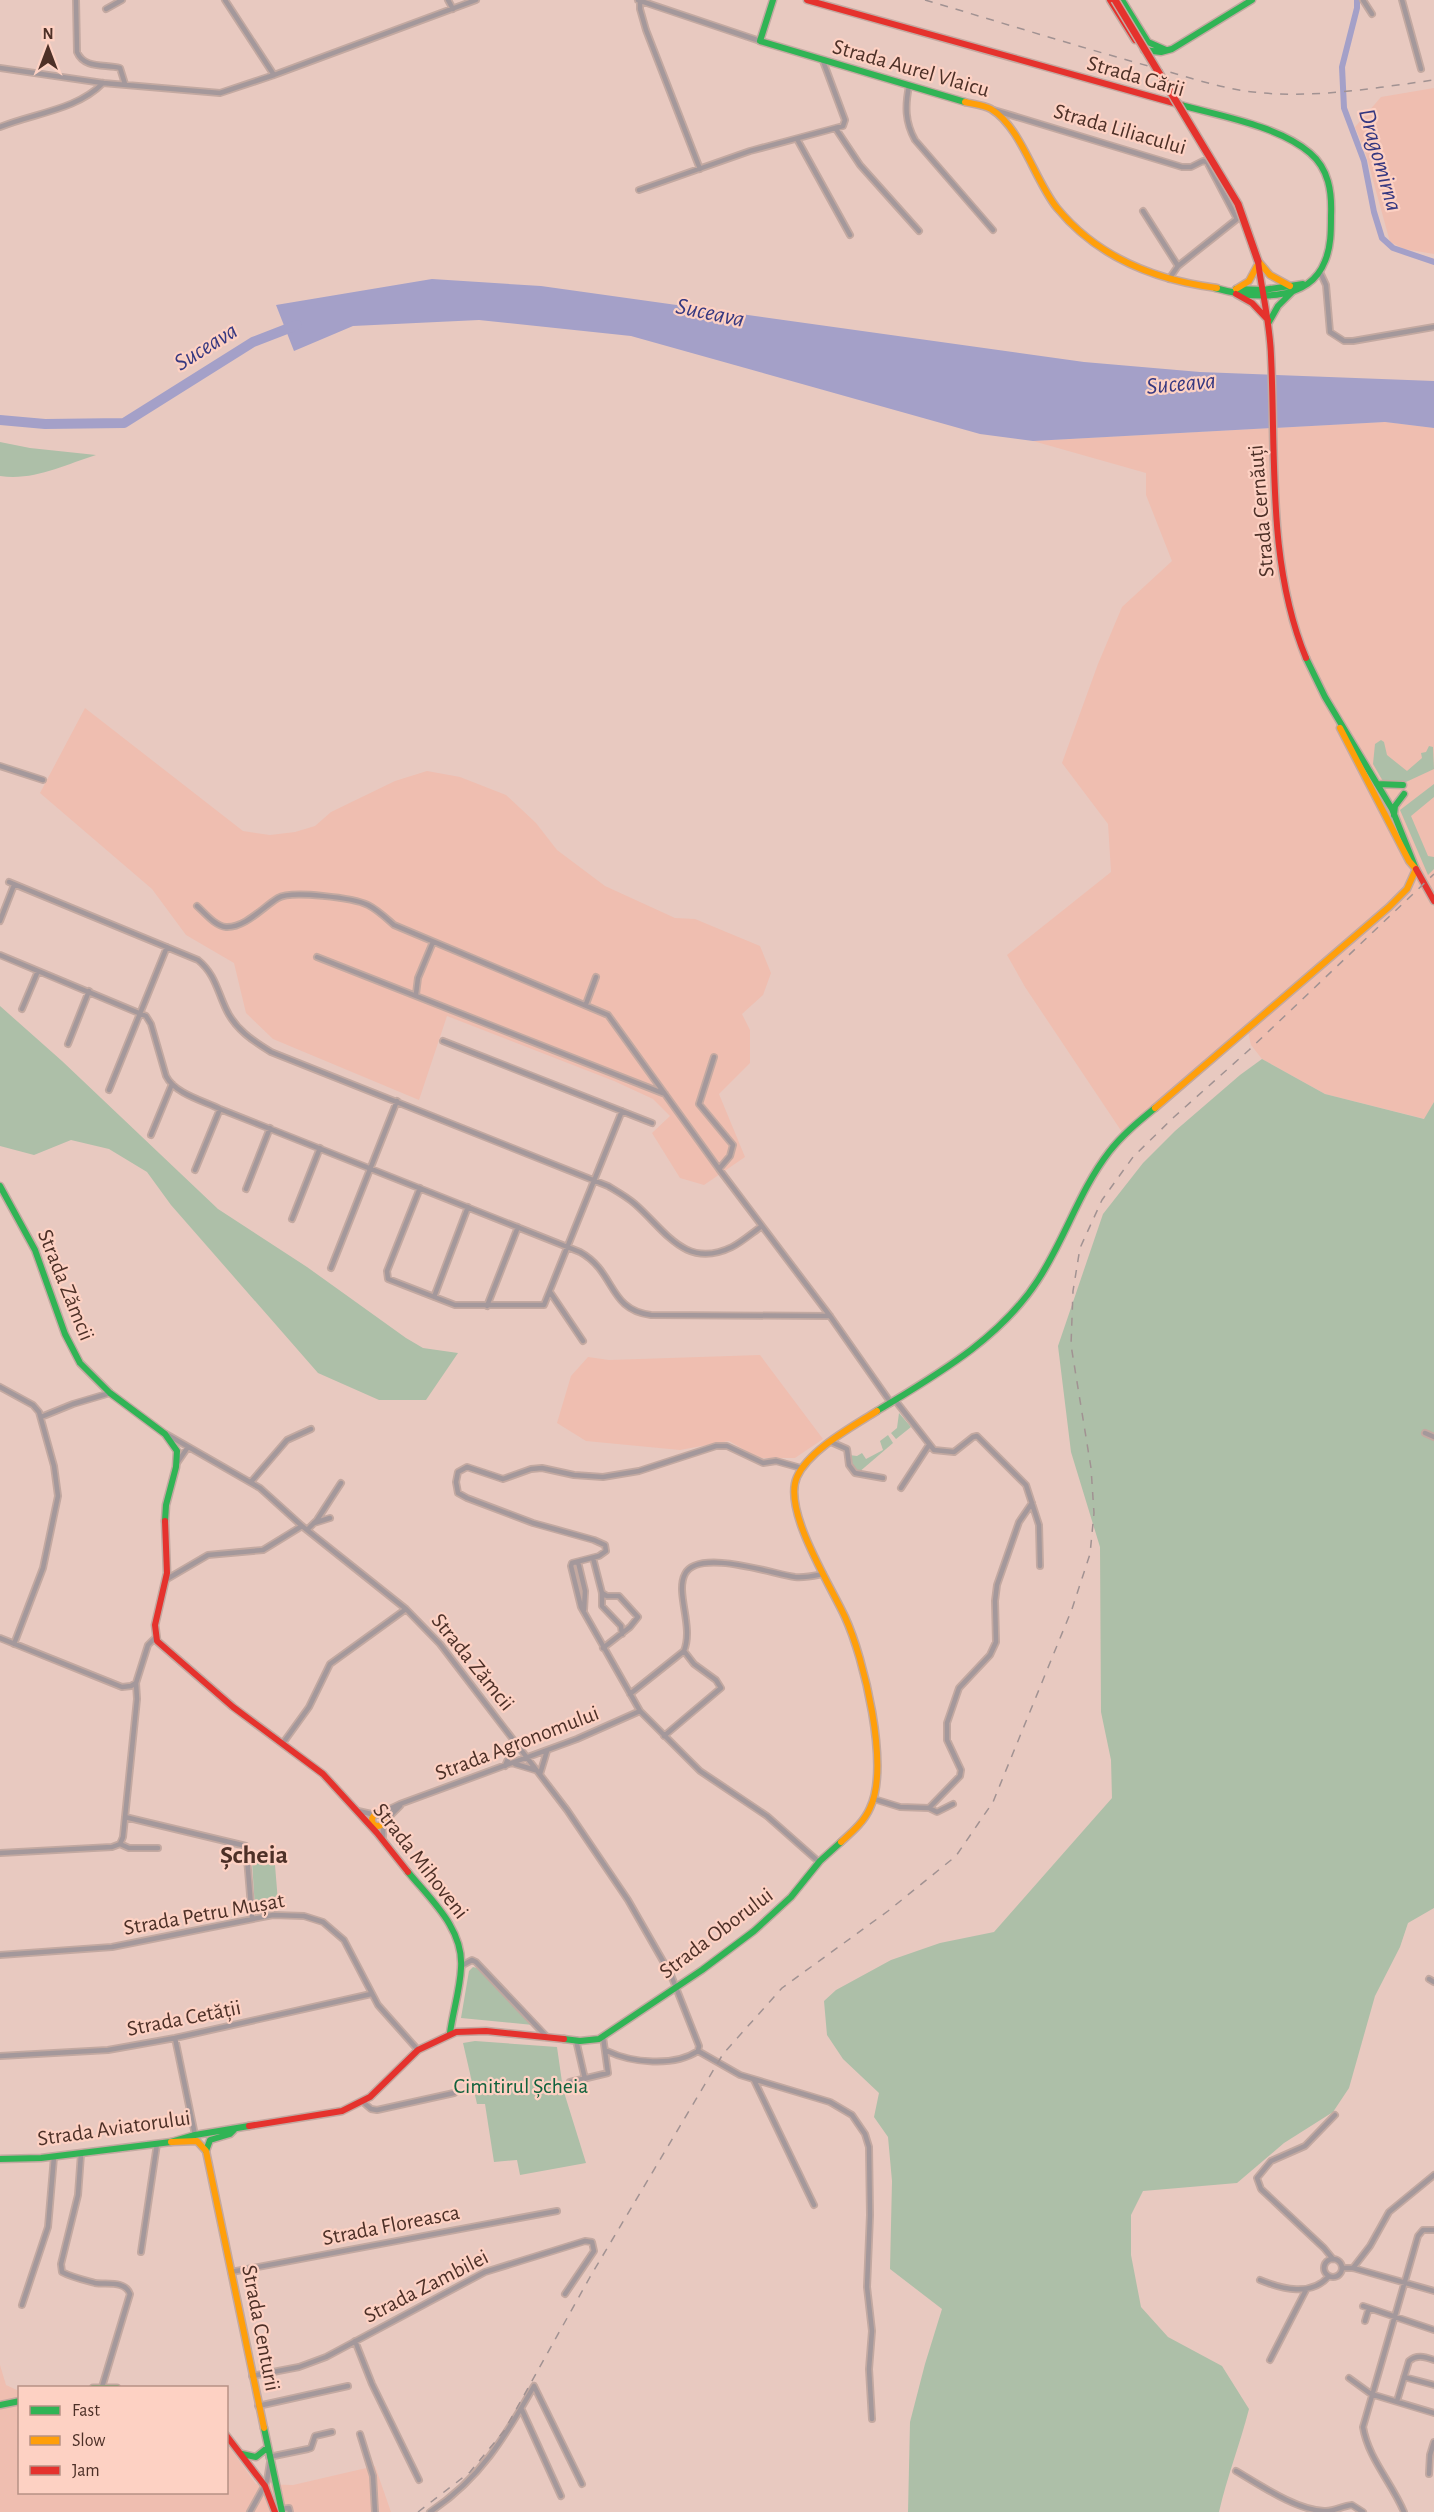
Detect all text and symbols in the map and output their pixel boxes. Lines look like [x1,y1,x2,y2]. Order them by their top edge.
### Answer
north arrow [18,18,78,78]
text: N [42,26,54,42]
street label: Strada Aurel Vlaicu [830,35,992,101]
street label: Strada Gării [1085,52,1187,100]
street label: Strada Liliacului [1051,100,1189,158]
water label: Dragomirna [1354,106,1406,214]
water label: Suceava [674,294,746,332]
water label: Suceava [170,318,242,376]
water label: Suceava [1145,369,1217,399]
street label: Strada Cernăuți [1244,444,1280,578]
street label: Strada Zămcii [34,1226,98,1344]
street label: Strada Zămcii [427,1609,519,1715]
street label: Strada Agronomului [432,1702,602,1784]
street label: Strada Mihoveni [369,1799,473,1923]
district label: Șcheia [220,1842,288,1870]
street label: Strada Oborului [655,1883,777,1983]
street label: Strada Petru Mușat [122,1889,286,1941]
street label: Strada Cetății [125,1996,243,2042]
park label: Cimitirul Șcheia [454,2075,588,2099]
street label: Strada Aviatorului [36,2106,192,2150]
street label: Strada Floreasca [321,2201,461,2249]
street label: Strada Zambilei [360,2245,492,2327]
street label: Strada Centurii [238,2263,284,2393]
legend [18,2386,228,2494]
text: Fast [72,2402,100,2420]
text: Slow [72,2432,105,2450]
text: Jam [72,2462,100,2480]

